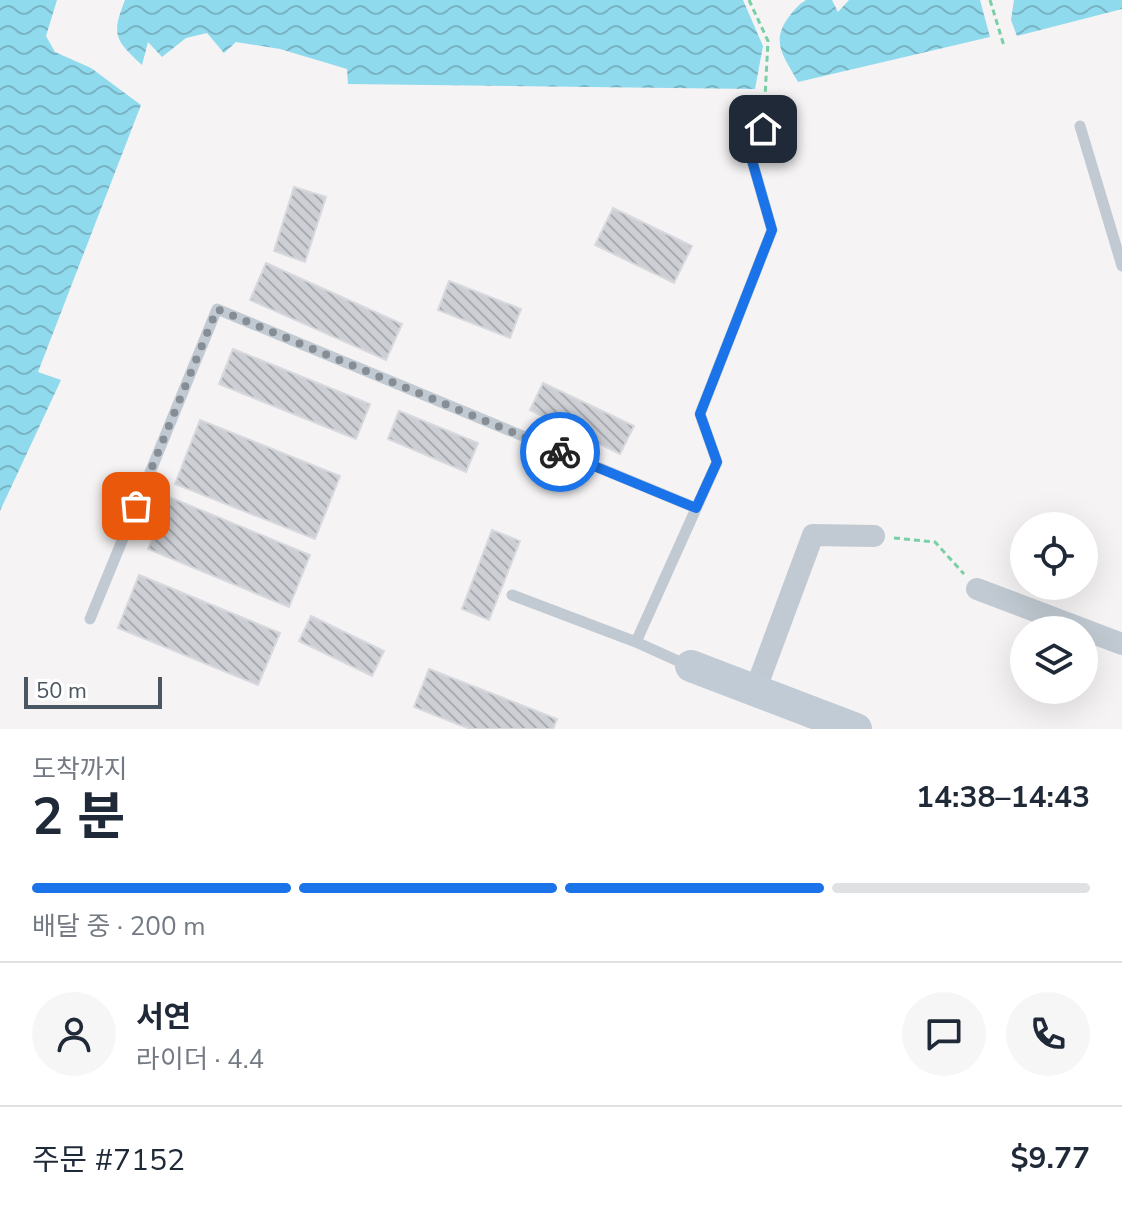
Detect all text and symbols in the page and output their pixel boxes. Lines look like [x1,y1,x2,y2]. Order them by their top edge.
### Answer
pin [729,95,797,163]
icon: home [741,107,785,151]
courier [520,412,600,492]
icon: bike [538,430,582,474]
pin [102,472,170,540]
icon: bag [114,484,158,528]
map controls [1010,512,1098,704]
button: locate [1010,512,1098,600]
button: layers [1010,616,1098,704]
scale bar [24,673,162,709]
text: 50 m [36,676,87,706]
text: 도착까지 [32,752,128,787]
text: 14:38–14:43 [916,777,1090,818]
text: 2 분 [32,781,125,852]
text: 배달 중 · 200 m [32,909,205,944]
button: person [32,992,116,1076]
button: chat [902,992,986,1076]
button: phone [1006,992,1090,1076]
text: 서연 [136,997,191,1038]
text: 라이더 · 4.4 [136,1042,264,1077]
text: $9.77 [1011,1138,1090,1179]
text: 주문 #7152 [32,1140,185,1181]

